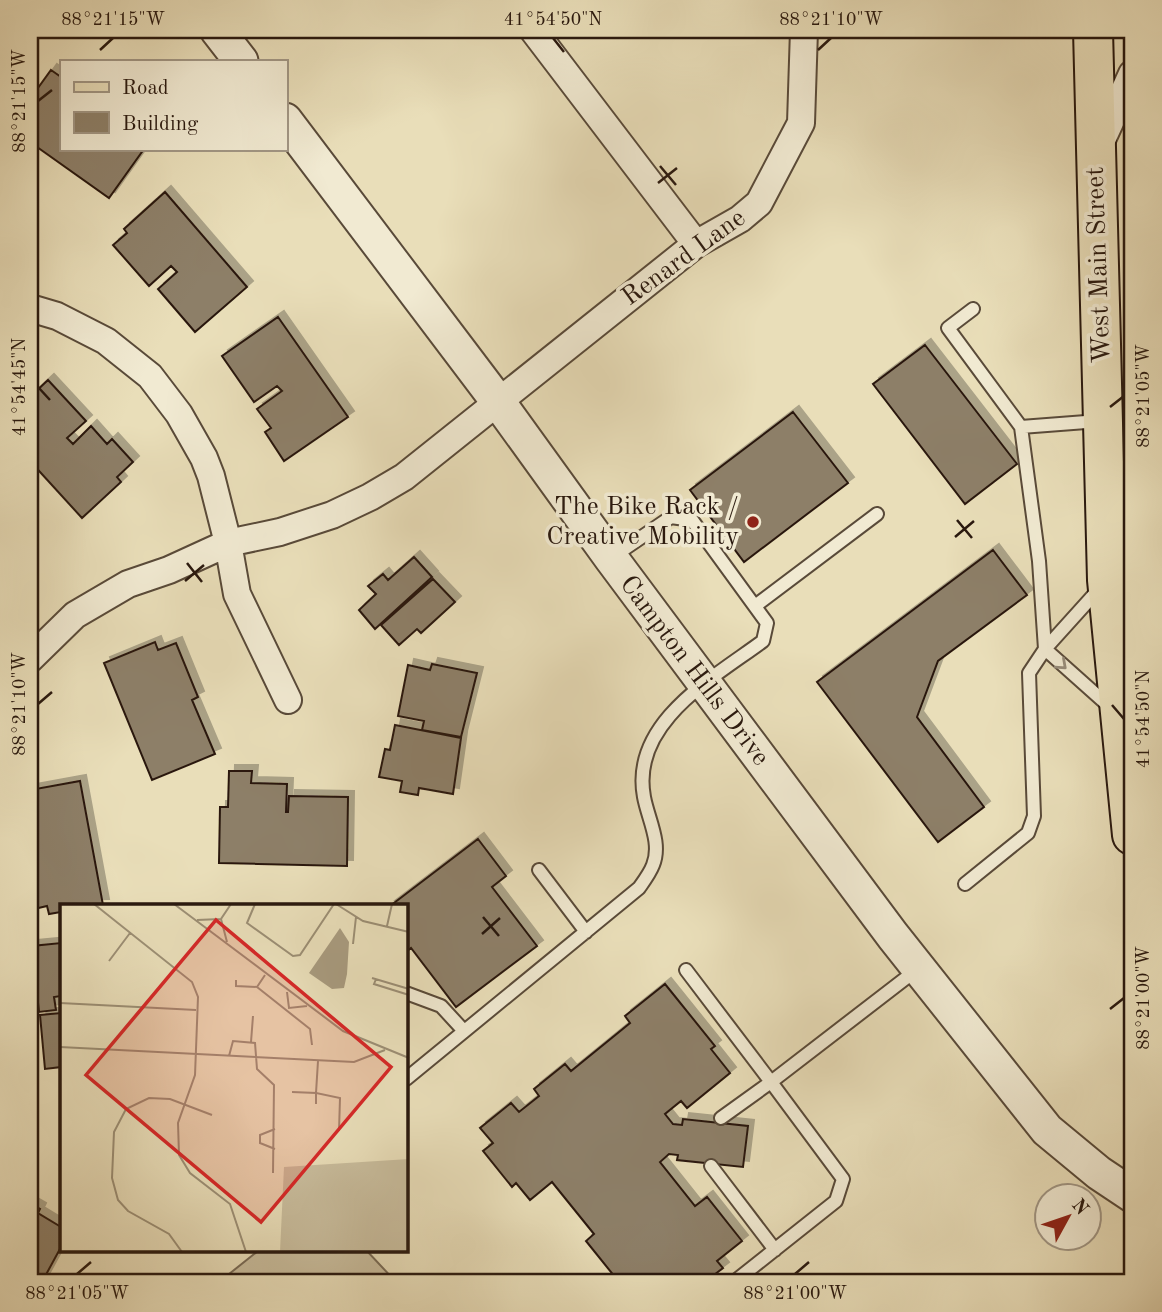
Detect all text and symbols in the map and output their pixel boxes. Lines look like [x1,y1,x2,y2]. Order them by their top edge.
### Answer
text: 88°21'15"W [61,11,165,29]
text: 41°54'50"N [504,11,602,29]
text: 88°21'10"W [779,11,883,29]
text: 88°21'15"W [11,49,29,153]
legend [60,60,287,150]
text: Road [122,78,169,99]
text: Building [122,114,199,135]
street label: West Main Street [1083,166,1115,364]
street label: Renard Lane [618,205,750,311]
text: 41°54'45"N [11,338,29,436]
text: 88°21'05"W [1135,344,1153,448]
place label: The Bike Rack / Creative Mobility [546,494,739,550]
marker: The Bike Rack / Creative Mobility [745,514,761,530]
street label: Campton Hills Drive [614,571,774,771]
text: 88°21'10"W [11,652,29,756]
one-way arrow [1054,656,1067,669]
text: 41°54'50"N [1135,670,1153,768]
inset map [60,904,408,1252]
text: 88°21'00"W [1135,946,1153,1050]
north arrow [1032,1182,1102,1252]
text: N [1067,1196,1091,1220]
text: 88°21'05"W [25,1285,129,1303]
text: 88°21'00"W [743,1285,847,1303]

